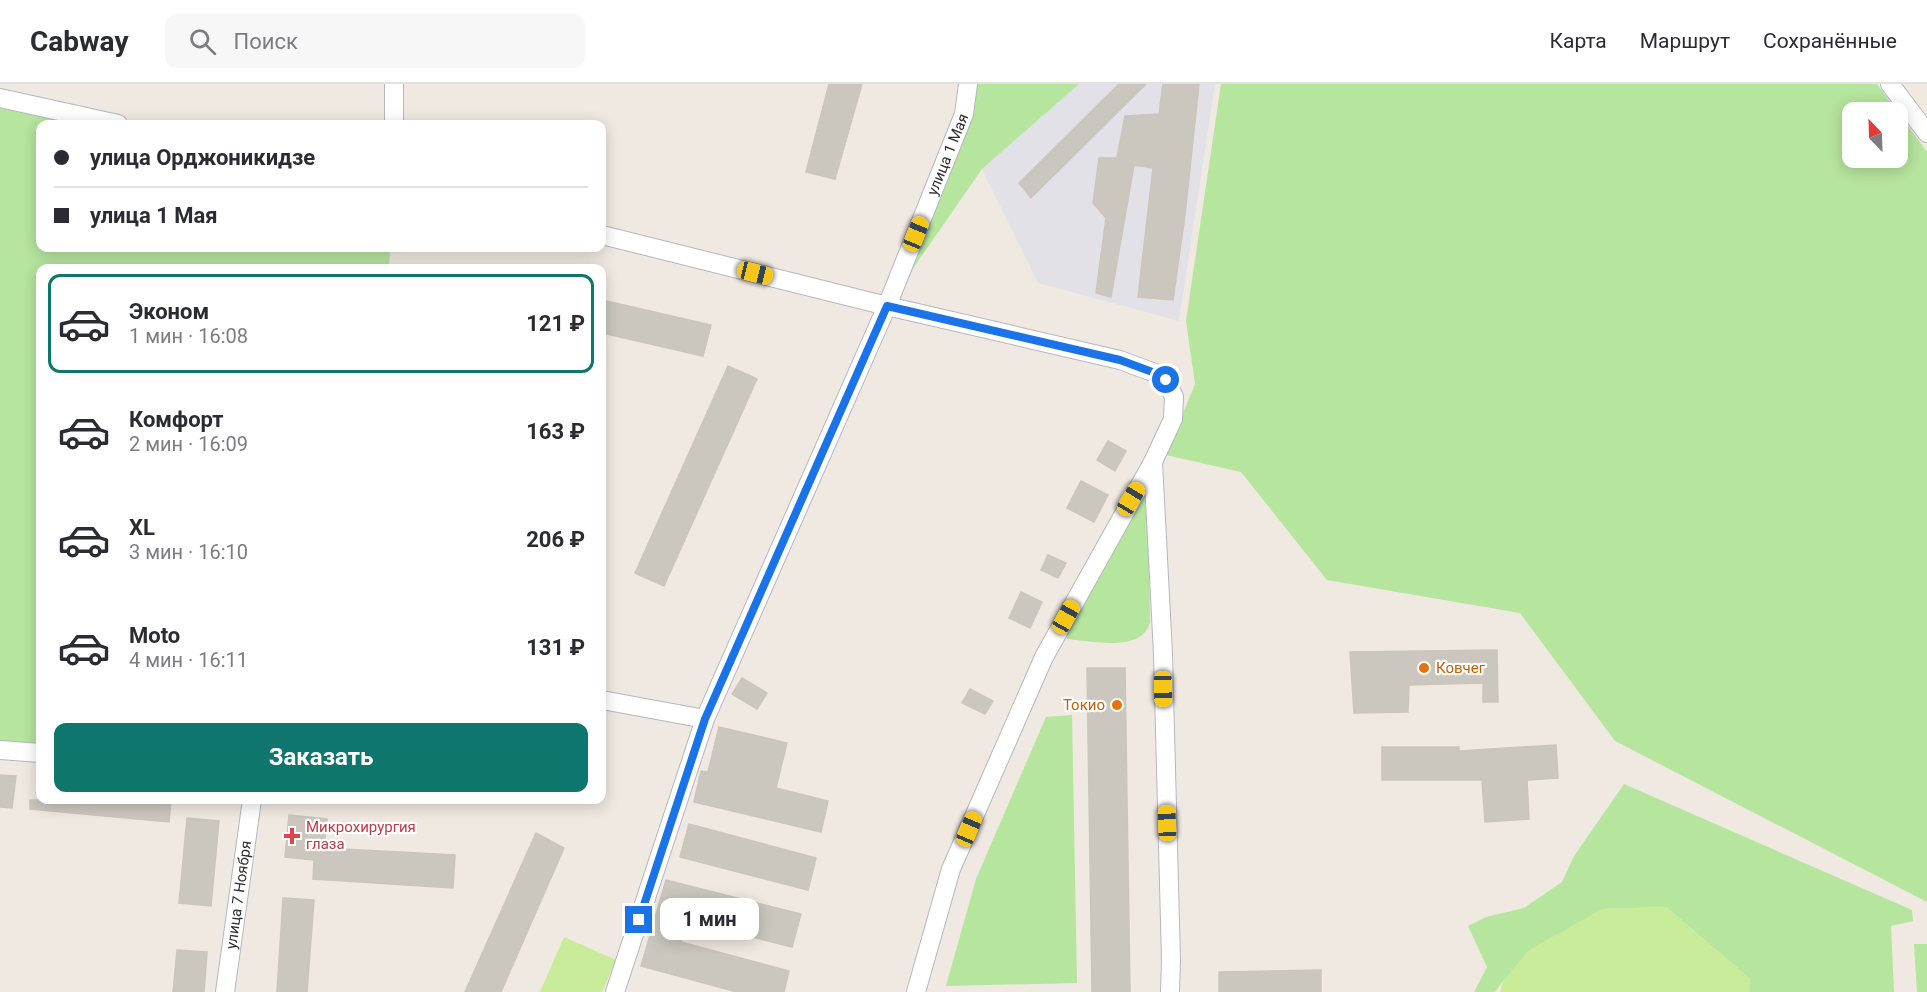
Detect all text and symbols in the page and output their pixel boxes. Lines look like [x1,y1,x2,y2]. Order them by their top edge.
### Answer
search box [165,14,585,68]
text: Cabway [30,25,129,58]
icon: search [186,25,219,58]
text: Поиск [234,29,298,54]
text: Карта [1550,29,1607,53]
text: Маршрут [1640,29,1730,53]
text: Сохранённые [1763,29,1897,53]
north arrow [1842,102,1908,168]
map controls [1842,102,1908,168]
street label: улица 1 Мая [923,111,972,198]
text: улица Орджоникидзе [90,145,315,170]
text: улица 1 Мая [90,203,218,228]
car [901,214,931,254]
car [735,260,775,286]
icon: car [57,297,111,351]
text: Эконом [129,299,209,324]
text: 121 ₽ [526,311,585,336]
text: 1 мин · 16:08 [129,324,248,348]
route start [1152,366,1179,393]
icon: car [57,405,111,459]
text: Комфорт [129,407,224,432]
text: 163 ₽ [526,419,585,444]
text: 2 мин · 16:09 [129,432,248,456]
car [1114,479,1148,519]
icon: car [57,513,111,567]
text: XL [129,515,155,540]
text: 206 ₽ [526,527,585,552]
text: 3 мин · 16:10 [129,540,248,564]
car [1049,597,1083,637]
icon: car [57,621,111,675]
text: Moto [129,623,180,648]
text: 131 ₽ [526,635,585,660]
text: 4 мин · 16:11 [129,648,248,672]
place label: Ковчег [1436,659,1486,677]
marker: Ковчег [1417,661,1431,675]
car [1154,671,1172,707]
place label: Токио [1063,696,1105,714]
marker: Токио [1110,698,1124,712]
button: Заказать [54,723,588,792]
car [1157,805,1177,841]
car [954,809,984,849]
place label: Микрохирургия глаза [306,818,416,853]
marker: Микрохирургия глаза [283,827,301,845]
street label: улица 7 Ноября [222,839,255,950]
callout: 1 мин [660,899,759,941]
route end [625,906,652,933]
text: 1 мин [682,907,737,931]

